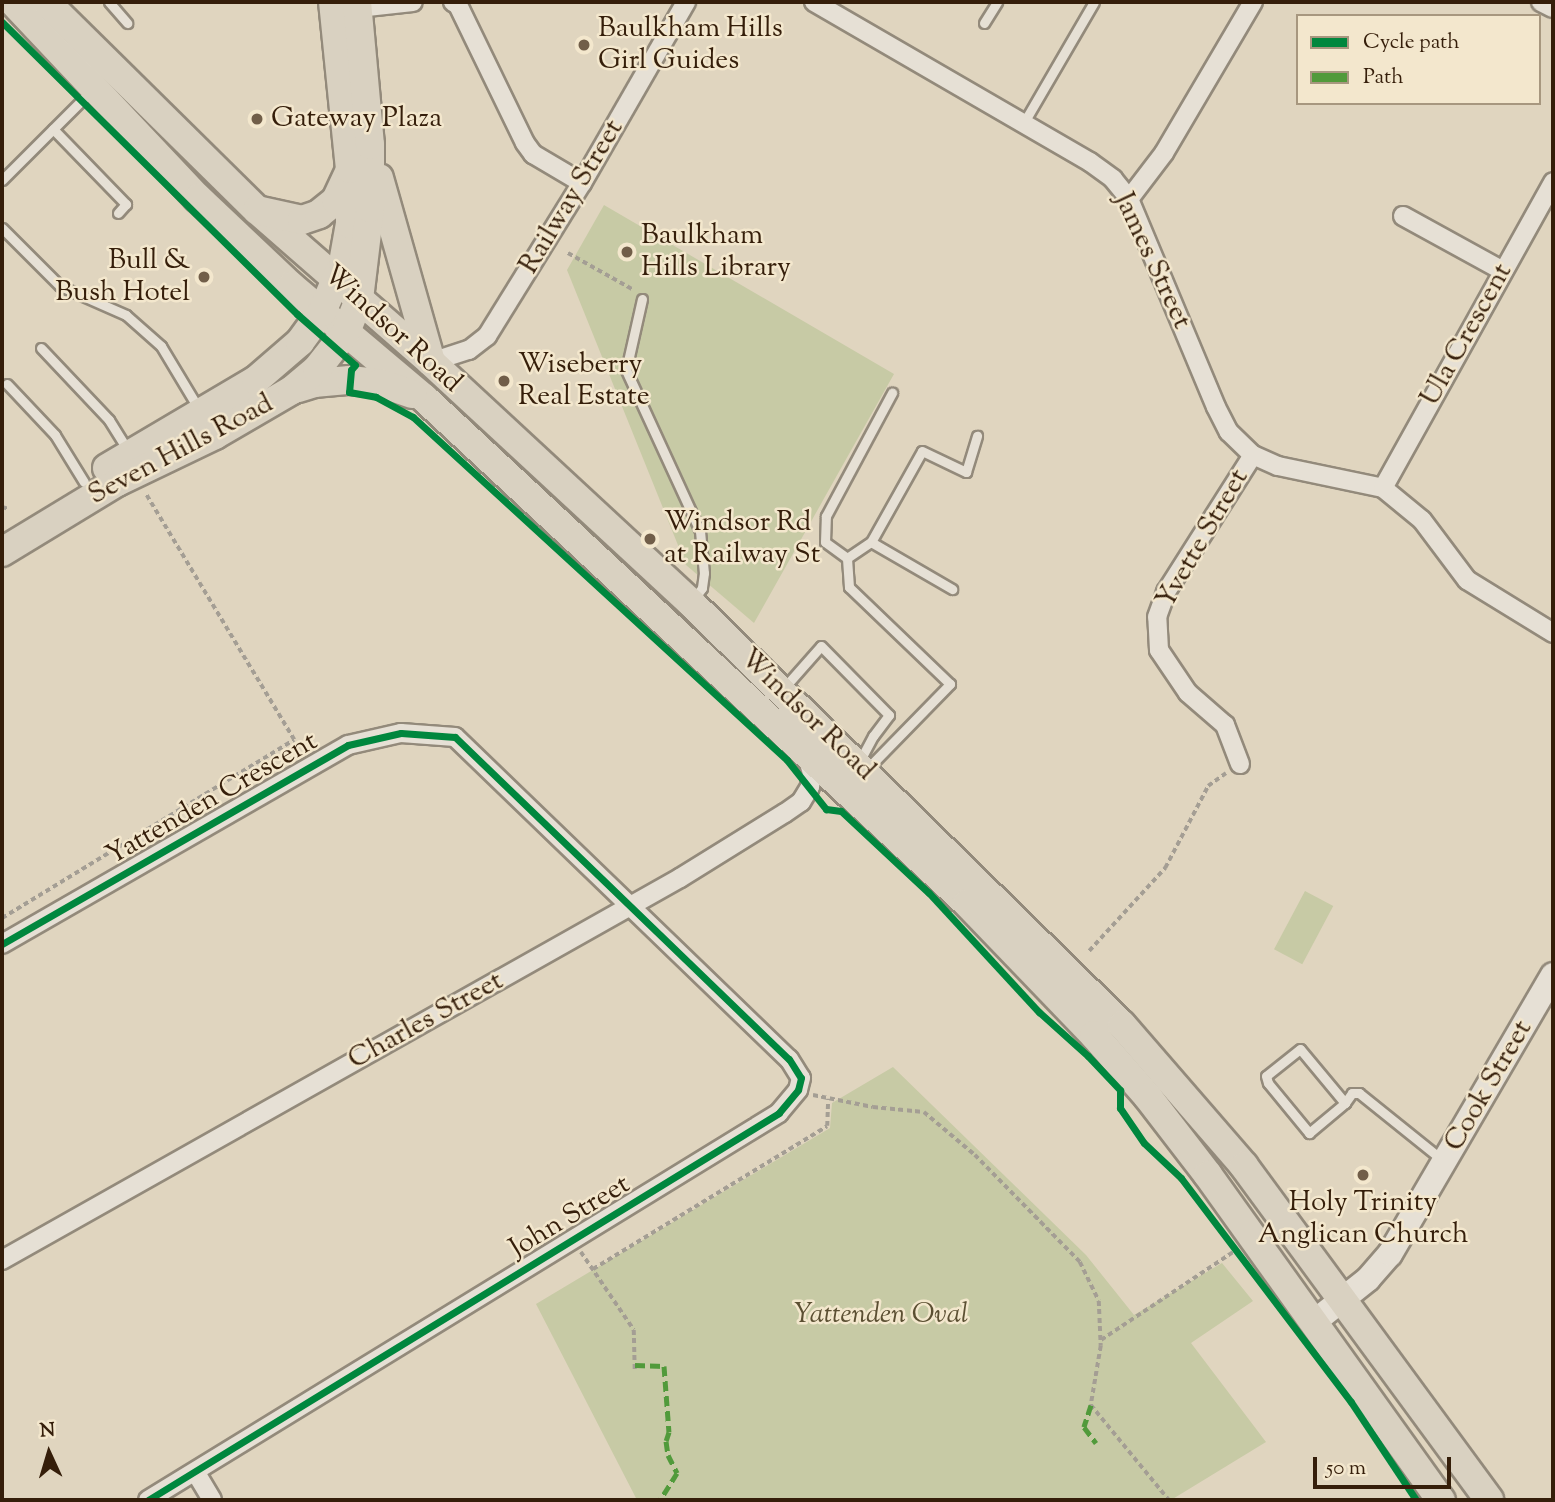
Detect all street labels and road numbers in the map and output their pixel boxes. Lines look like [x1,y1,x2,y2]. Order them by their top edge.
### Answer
street label: Railway Street [513,114,631,280]
street label: James Street [1106,188,1198,334]
street label: Windsor Road [316,258,468,400]
street label: Ula Crescent [1414,258,1520,412]
street label: Seven Hills Road [83,387,279,513]
street label: Yvette Street [1150,463,1256,615]
street label: Windsor Road [732,642,882,788]
street label: Yattenden Crescent [100,725,324,873]
street label: Charles Street [343,965,509,1077]
street label: Cook Street [1438,1014,1540,1158]
street label: John Street [504,1168,636,1266]

